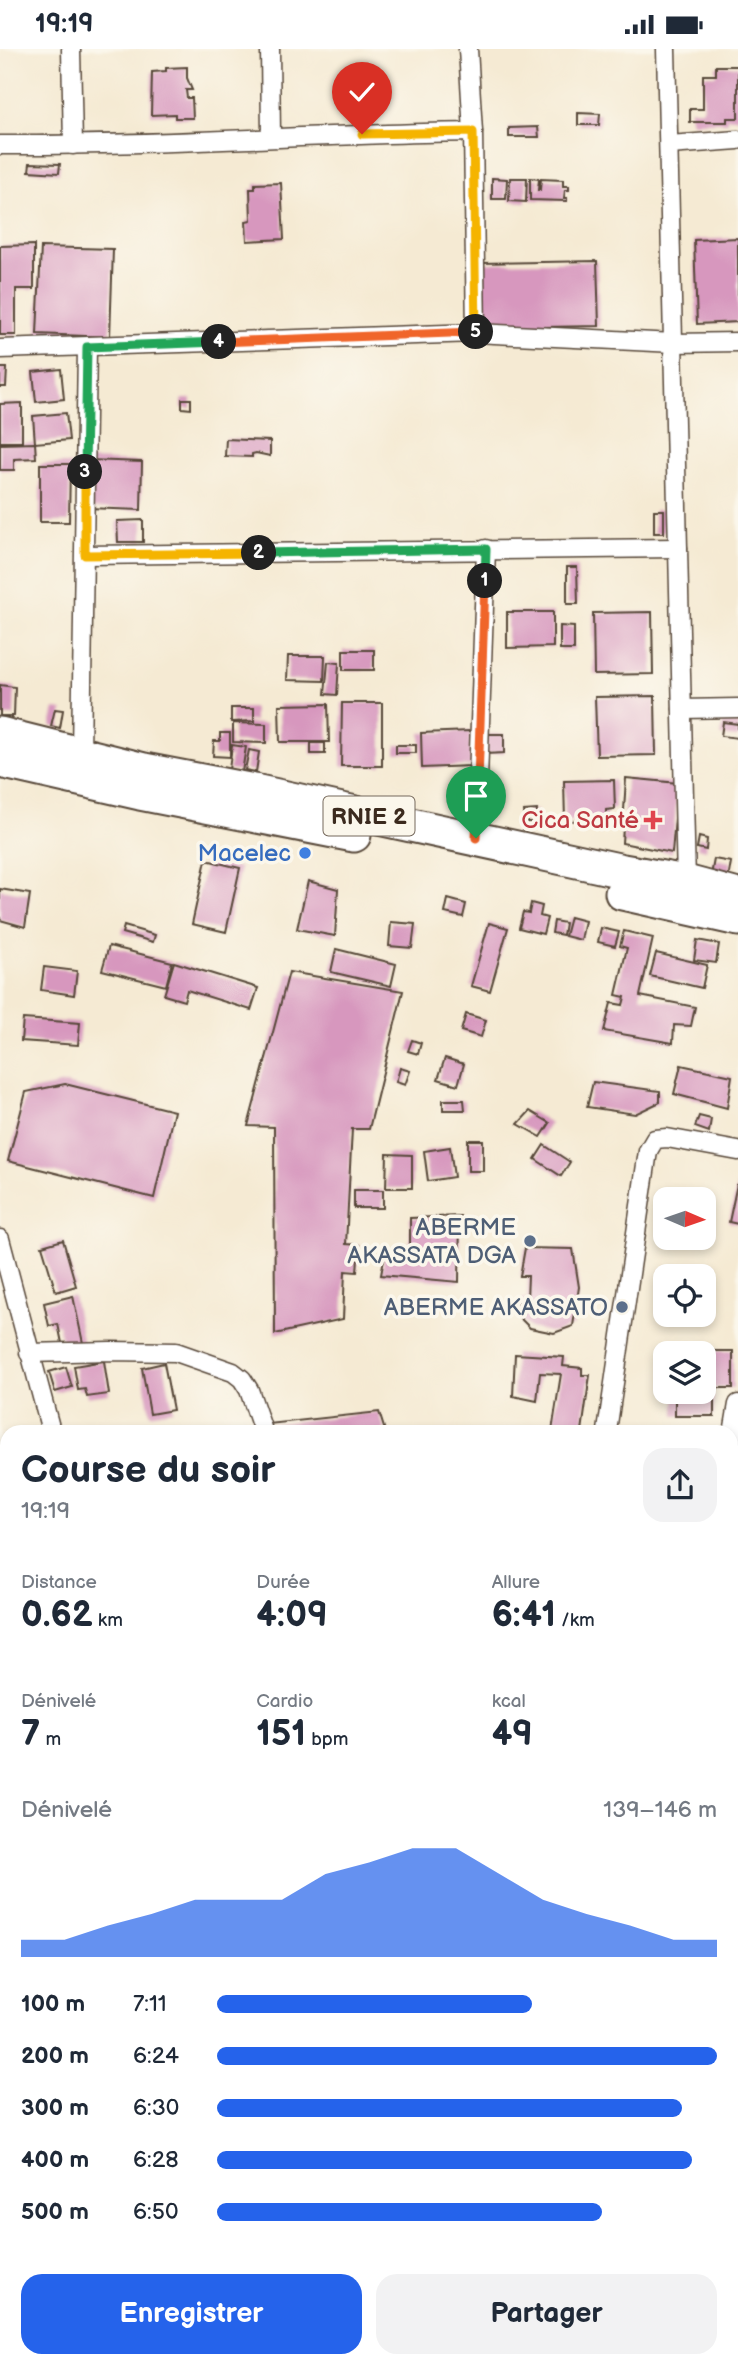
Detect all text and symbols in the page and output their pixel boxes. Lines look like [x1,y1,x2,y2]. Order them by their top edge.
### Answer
text: 19:19 [35,9,94,40]
pin [332,62,392,134]
icon: check [343,73,381,111]
pin: 5 [458,315,494,349]
text: 5 [470,320,481,343]
pin: 4 [202,325,236,359]
text: 4 [213,330,224,353]
pin: 3 [68,455,102,489]
text: 3 [79,460,90,483]
pin: 2 [242,535,276,571]
text: 2 [253,541,264,564]
pin: 1 [468,563,503,599]
text: 1 [481,569,489,592]
pin [446,766,506,838]
icon: arrive [457,777,495,815]
road number: RNIE 2 [324,797,414,835]
place label: Cica Santé [521,806,639,835]
marker: Cica Santé [645,812,661,828]
place label: Macelec [198,839,291,868]
marker: Macelec [297,845,313,861]
north arrow [653,1187,716,1249]
map controls [653,1187,716,1404]
place label: ABERME AKASSATA DGA [347,1213,516,1270]
marker: ABERME AKASSATA DGA [522,1233,538,1249]
button: locate [653,1264,716,1327]
place label: ABERME AKASSATO [384,1293,608,1322]
marker: ABERME AKASSATO [614,1299,630,1315]
button: layers [653,1341,716,1404]
text: Course du soir [21,1448,276,1493]
button: share [643,1448,717,1522]
text: 19:19 [21,1497,70,1525]
text: Distance [21,1571,97,1594]
text: Durée [256,1571,310,1594]
text: Allure [492,1571,540,1594]
text: 0.62 [21,1594,93,1637]
text: 4:09 [256,1594,328,1637]
text: 6:41 [492,1594,556,1637]
text: km [93,1609,123,1632]
text: /km [556,1609,595,1632]
text: Dénivelé [21,1690,96,1713]
text: Cardio [256,1690,313,1713]
text: kcal [492,1690,526,1713]
text: 7 [21,1713,40,1756]
text: 151 [256,1713,306,1756]
text: 49 [492,1713,533,1756]
text: m [40,1728,61,1751]
text: bpm [306,1728,349,1751]
text: Dénivelé [21,1796,112,1824]
text: 139–146 m [603,1796,717,1824]
text: 100 m [21,1990,85,2018]
text: 7:11 [133,1990,167,2018]
text: 200 m [21,2042,89,2070]
text: 6:24 [133,2042,179,2070]
text: 300 m [21,2094,89,2122]
text: 6:30 [133,2094,179,2122]
text: 400 m [21,2146,89,2174]
text: 6:28 [133,2146,179,2174]
text: 500 m [21,2198,89,2226]
text: 6:50 [133,2198,178,2226]
button: Enregistrer [21,2274,362,2354]
button: Partager [376,2274,717,2354]

